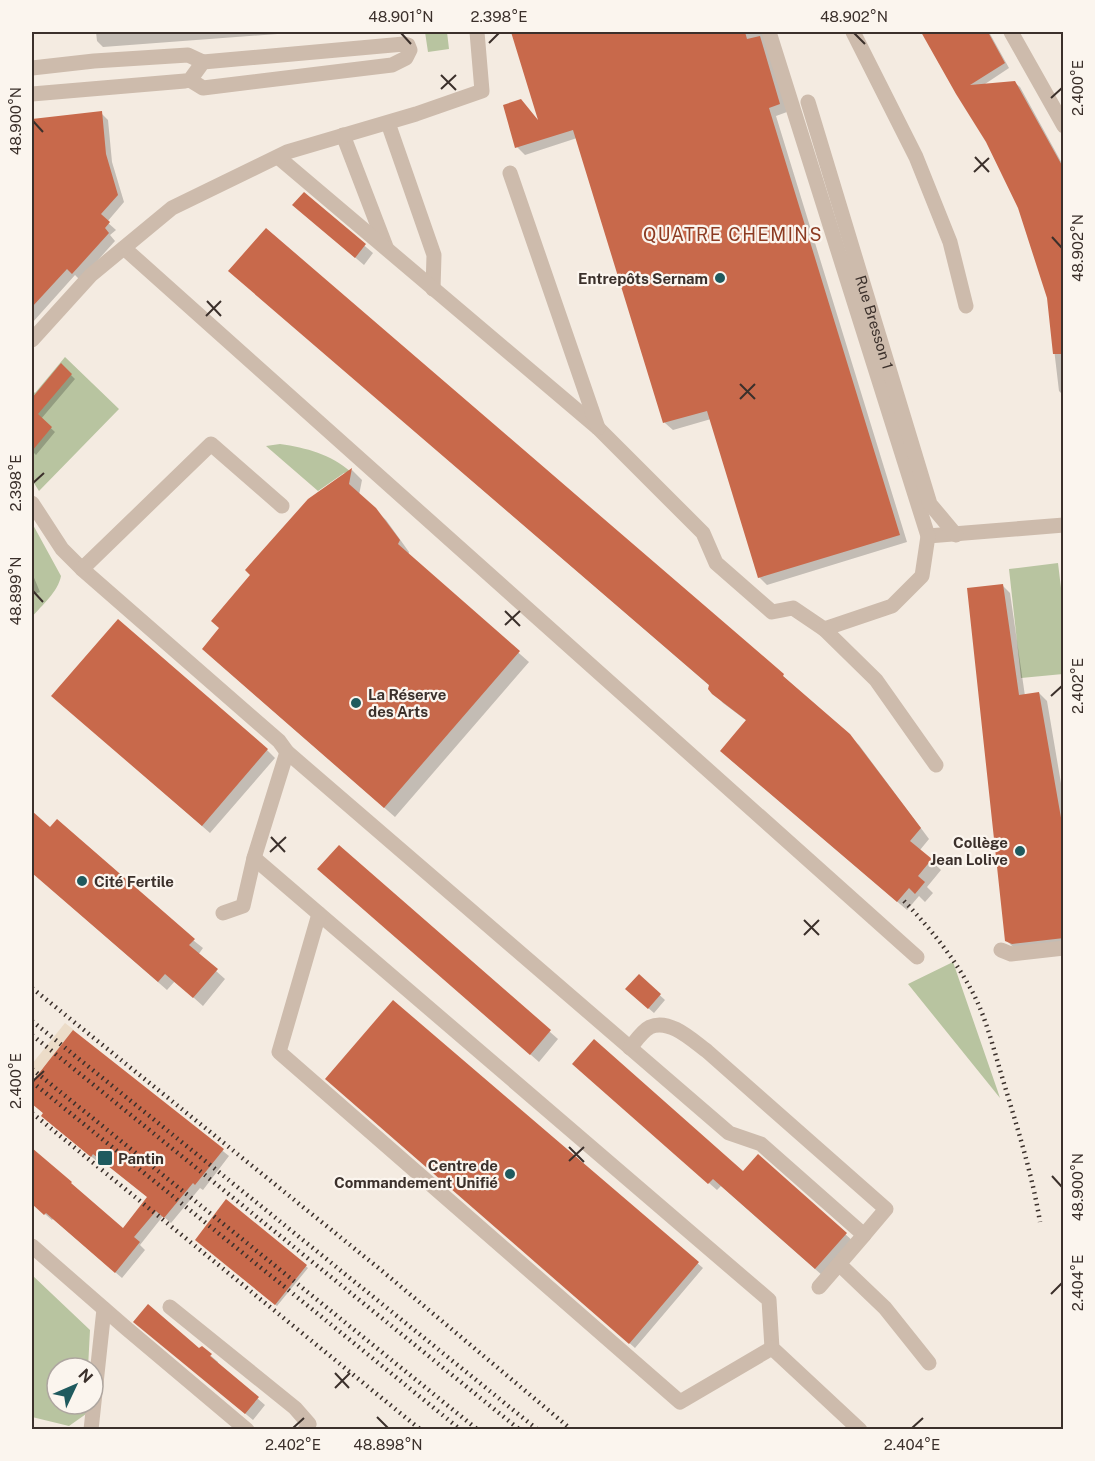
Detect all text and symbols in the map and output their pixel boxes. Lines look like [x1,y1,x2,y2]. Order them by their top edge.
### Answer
text: 48.901°N [368,8,434,25]
text: 2.398°E [471,8,527,25]
text: 48.902°N [820,8,888,25]
text: 2.400°E [1069,60,1086,116]
text: 48.900°N [7,87,24,155]
text: 48.902°N [1069,214,1086,282]
district label: QUATRE CHEMINS [643,224,823,245]
place label: Entrepôts Sernam [578,270,708,287]
marker: Entrepôts Sernam [713,271,727,285]
street label: Rue Bresson 1 [853,273,897,371]
text: 2.398°E [7,455,24,511]
text: 48.899°N [7,556,24,626]
text: 2.402°E [1069,658,1086,714]
place label: La Réserve des Arts [368,686,446,720]
marker: La Réserve des Arts [349,696,363,710]
place label: Collège Jean Lolive [930,834,1008,868]
marker: Collège Jean Lolive [1013,844,1027,858]
place label: Cité Fertile [94,873,174,890]
marker: Cité Fertile [75,874,89,888]
text: 2.400°E [7,1053,24,1109]
marker: Pantin [96,1149,114,1167]
place label: Pantin [118,1150,164,1167]
text: 48.900°N [1069,1153,1086,1221]
place label: Centre de Commandement Unifié [334,1157,498,1191]
marker: Centre de Commandement Unifié [503,1167,517,1181]
text: 2.404°E [1069,1255,1086,1311]
north arrow [45,1356,105,1416]
text: N [74,1365,97,1387]
text: 2.402°E [265,1436,321,1453]
text: 48.898°N [353,1436,423,1453]
text: 2.404°E [884,1436,940,1453]

